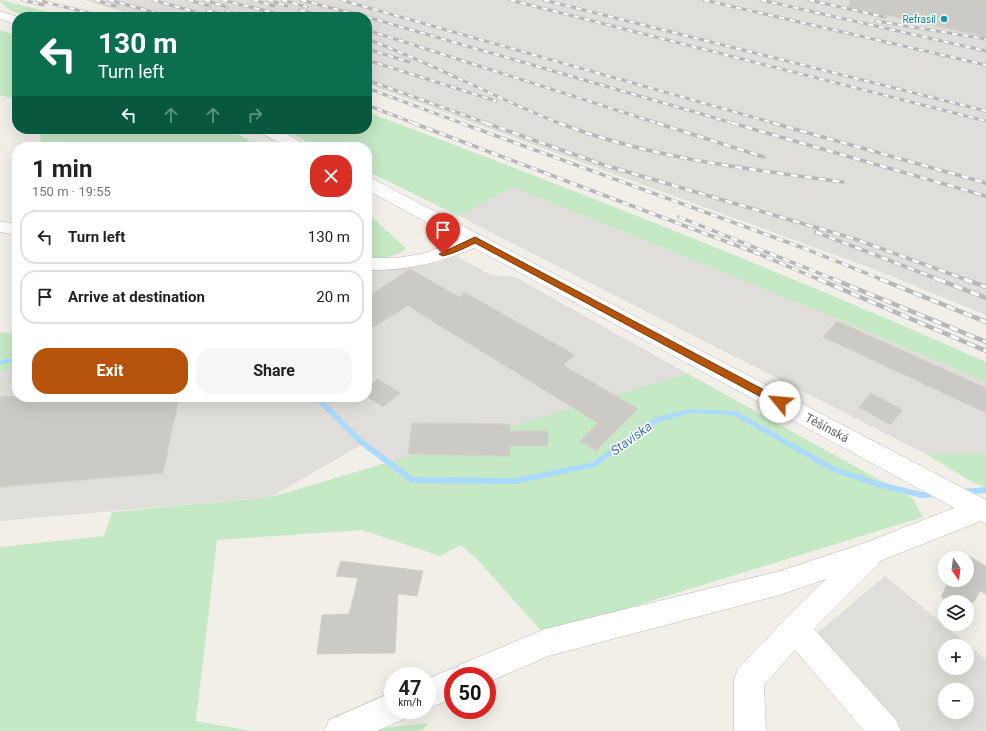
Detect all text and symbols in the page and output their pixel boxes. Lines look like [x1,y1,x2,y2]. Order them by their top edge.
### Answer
place label: Refrasil [902,14,936,25]
marker: Refrasil [939,14,949,24]
text: 130 m [98,27,177,60]
icon: left [32,28,84,80]
text: Turn left [98,61,164,82]
icon: left [118,104,140,126]
icon: ahead [160,104,182,126]
icon: ahead [202,104,224,126]
icon: right [244,104,266,126]
text: 1 min [32,155,92,183]
button: close [310,155,352,197]
text: 150 m · 19:55 [32,184,111,199]
pin [426,213,460,254]
icon: arrive [432,219,454,241]
icon: left [34,226,56,248]
text: Turn left [68,228,125,246]
text: 130 m [308,228,350,246]
icon: arrive [34,286,56,308]
text: Arrive at destination [68,288,205,306]
text: 20 m [316,288,350,306]
button: Exit [32,348,188,394]
button: Share [196,348,352,394]
position arrow [759,381,801,423]
street label: Těšínská [803,411,851,445]
water label: Staviska [608,418,655,458]
north arrow [938,551,974,587]
map controls [938,551,974,719]
button: layers [938,595,974,631]
button: + [938,639,974,675]
speed limit sign: 50 [444,667,496,719]
text: 47 [399,676,421,700]
button: − [938,683,974,719]
text: km/h [398,697,422,708]

